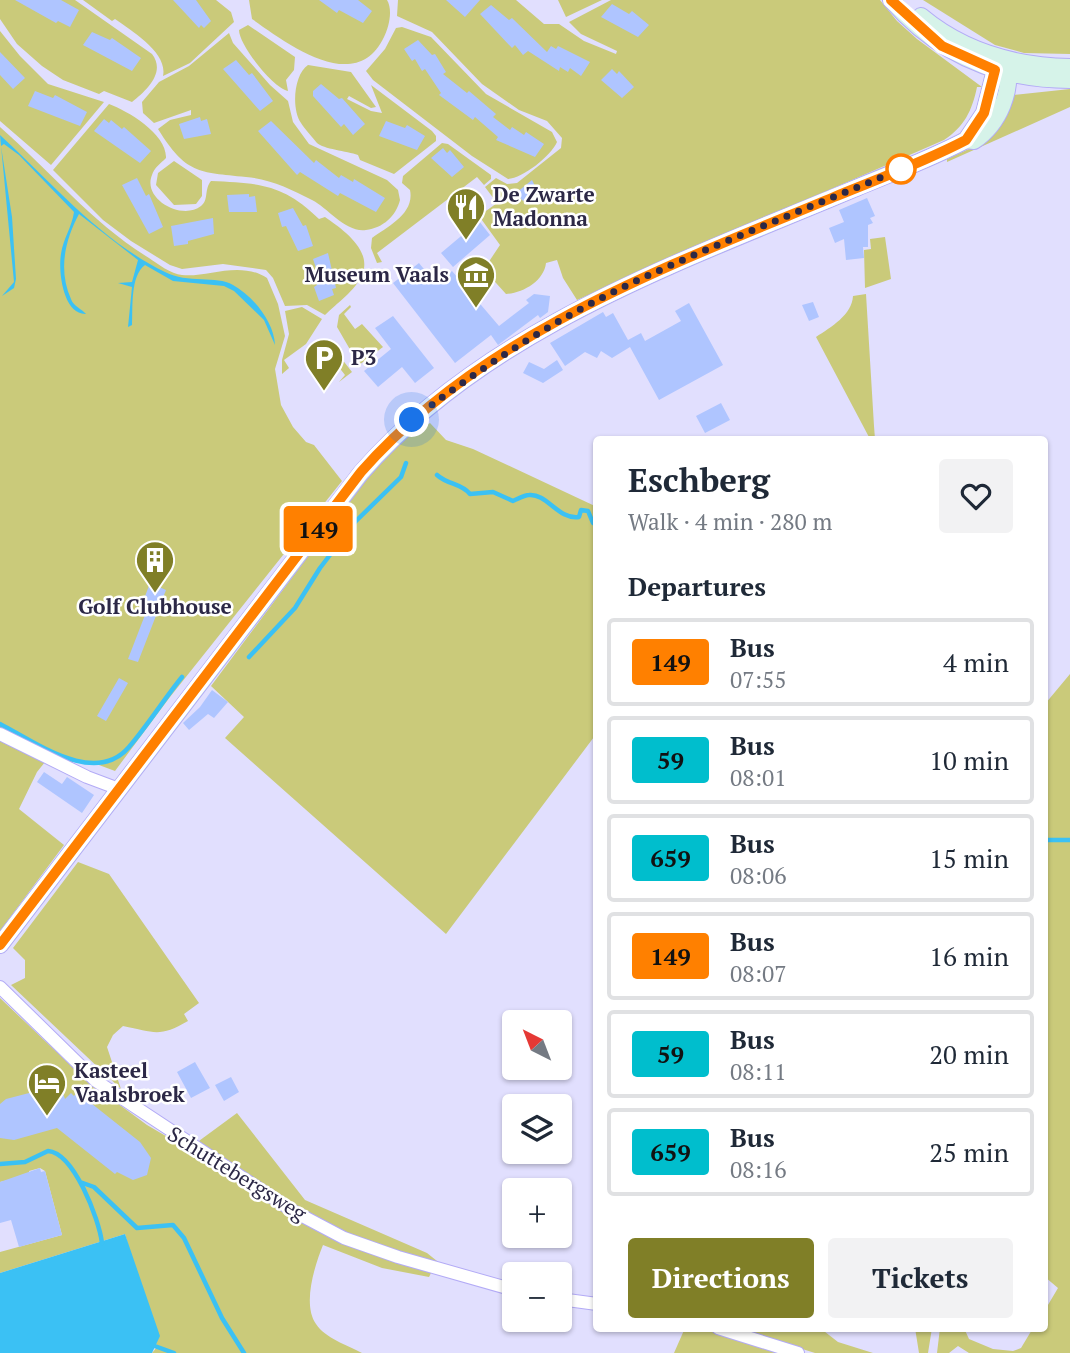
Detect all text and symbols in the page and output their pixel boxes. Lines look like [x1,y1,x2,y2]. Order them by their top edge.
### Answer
unlabelled marker [886,154,916,184]
place label: De Zwarte Madonna [493,180,595,232]
restaurant icon: De Zwarte Madonna [445,186,487,241]
museum icon: Museum Vaals [455,254,497,309]
place label: Museum Vaals [304,260,449,288]
parking icon: P3 [303,337,345,392]
place label: P3 [351,343,376,371]
your location [394,402,429,437]
text: Eschberg [628,458,770,501]
button: heart [939,459,1013,533]
line badge: 149 [278,506,358,552]
text: Walk · 4 min · 280 m [628,506,832,537]
text: 149 [298,513,338,545]
building icon: Golf Clubhouse [134,539,176,594]
text: Departures [628,569,766,603]
place label: Golf Clubhouse [78,592,232,620]
text: Bus [730,630,775,664]
text: 4 min [943,645,1009,679]
text: 149 [650,646,691,678]
text: 07:55 [730,664,787,695]
text: Bus [730,728,775,762]
text: 10 min [929,743,1009,777]
text: 59 [657,744,684,776]
text: 08:01 [730,762,787,793]
text: Bus [730,826,775,860]
text: 15 min [929,841,1009,875]
text: 659 [650,842,691,874]
text: 08:06 [730,860,787,891]
text: Bus [730,924,775,958]
text: 16 min [929,939,1009,973]
text: 149 [650,940,691,972]
text: 08:07 [730,958,787,989]
north arrow [502,1010,572,1080]
map controls [502,1010,572,1332]
text: Bus [730,1022,775,1056]
text: 20 min [929,1037,1009,1071]
text: 59 [657,1038,684,1070]
place label: Kasteel Vaalsbroek [74,1056,186,1108]
text: 08:11 [730,1056,787,1087]
hotel icon: Kasteel Vaalsbroek [26,1062,68,1117]
button: layers [502,1094,572,1164]
street label: Schuttebergsweg [163,1119,313,1227]
text: Bus [730,1120,775,1154]
text: 25 min [929,1135,1009,1169]
text: 659 [650,1136,691,1168]
text: 08:16 [730,1154,787,1185]
button: + [502,1178,572,1248]
button: Directions [628,1238,814,1318]
button: Tickets [828,1238,1013,1318]
button: − [502,1262,572,1332]

